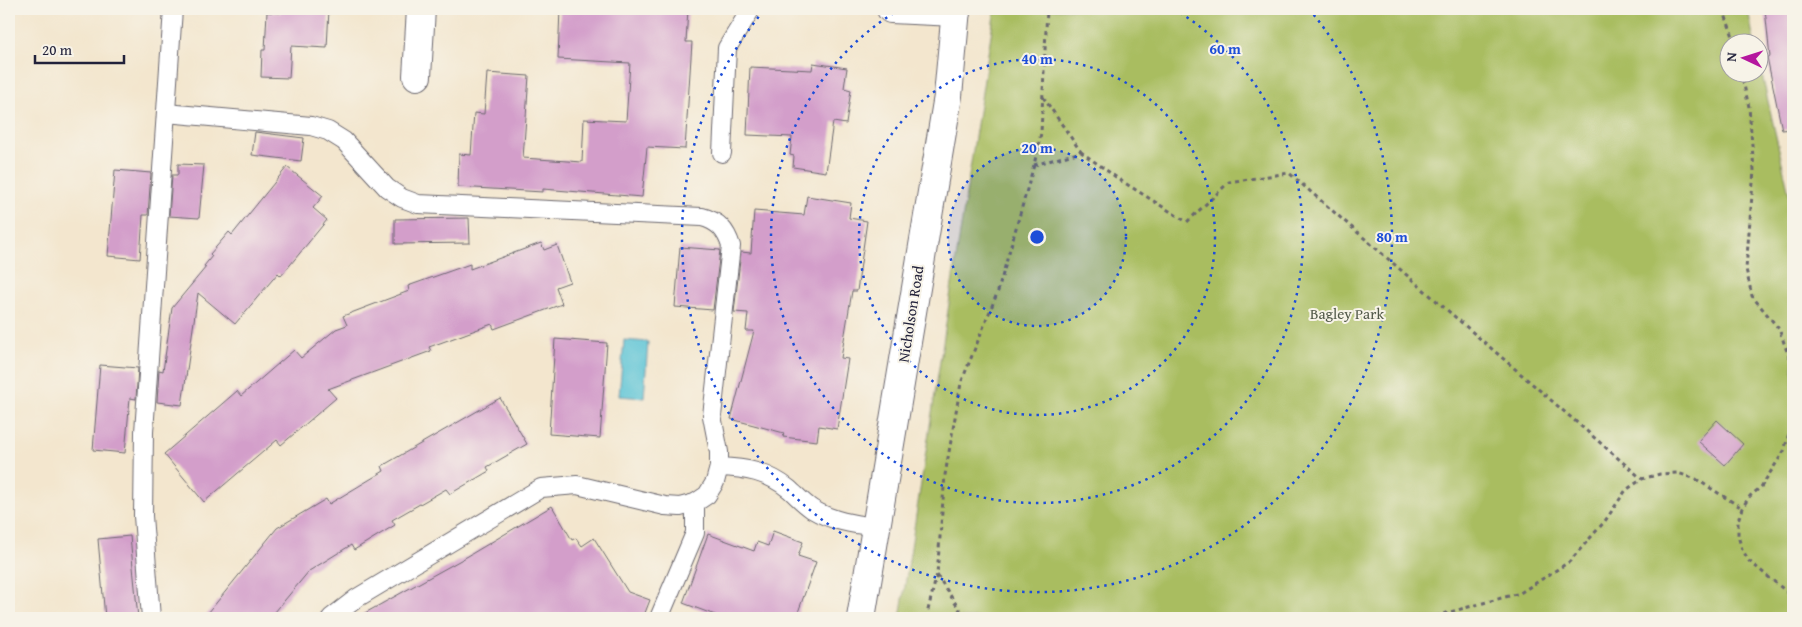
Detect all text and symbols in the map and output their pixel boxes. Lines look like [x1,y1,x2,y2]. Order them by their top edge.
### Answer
scale bar [35,32,124,64]
north arrow [1720,32,1770,82]
text: 60 m [1209,38,1241,59]
text: 20 m [42,39,73,60]
text: 40 m [1021,48,1053,69]
text: N [1721,51,1741,62]
text: 20 m [1021,137,1053,158]
text: 80 m [1376,226,1408,247]
centre of rings [1028,228,1046,246]
street label: Nicholson Road [893,264,928,364]
park label: Bagley Park [1310,303,1384,324]

